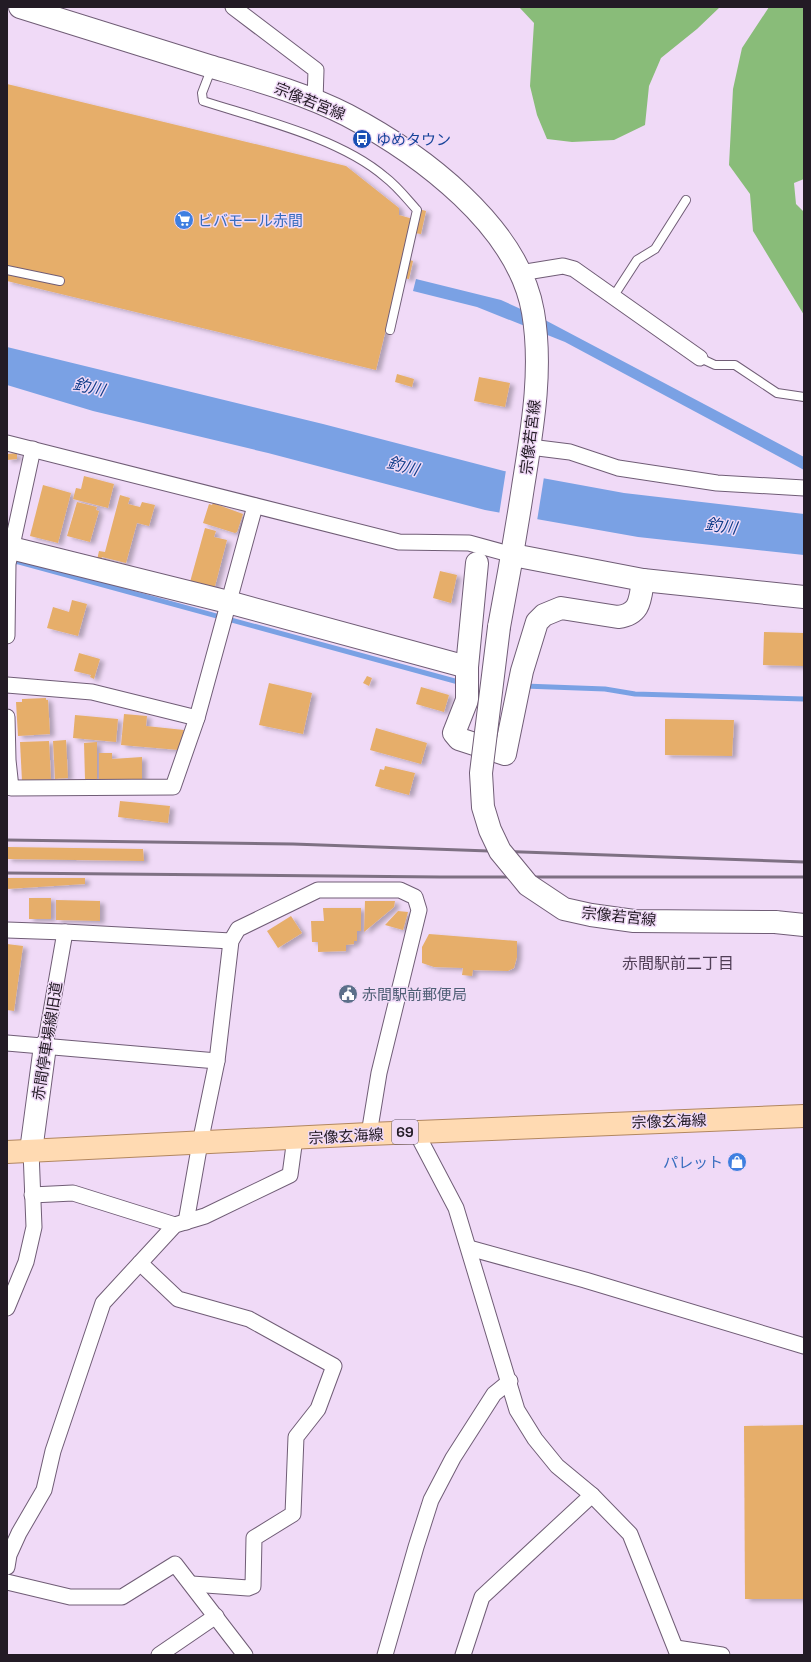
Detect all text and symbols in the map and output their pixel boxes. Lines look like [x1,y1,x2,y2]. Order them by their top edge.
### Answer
street label: 宗像若宮線 [272,78,348,124]
bus stop icon: ゆめタウン [351,128,373,150]
place label: ゆめタウン [376,130,451,149]
supermarket icon: ビバモール赤間 [173,209,195,231]
place label: ビバモール赤間 [198,211,303,230]
water label: 釣川 [71,373,109,401]
street label: 宗像若宮線 [516,399,544,475]
water label: 釣川 [385,452,423,481]
water label: 釣川 [704,513,740,539]
street label: 宗像若宮線 [581,903,657,929]
district label: 赤間駅前二丁目 [622,953,734,974]
street label: 赤間停車場線旧道 [28,980,66,1102]
public building icon: 赤間駅前郵便局 [337,983,359,1005]
place label: 赤間駅前郵便局 [362,985,467,1004]
street label: 宗像玄海線 [631,1110,707,1132]
road number: 69 [392,1120,418,1144]
street label: 宗像玄海線 [308,1125,384,1147]
shop icon: パレット [726,1151,748,1173]
place label: パレット [663,1153,723,1172]

